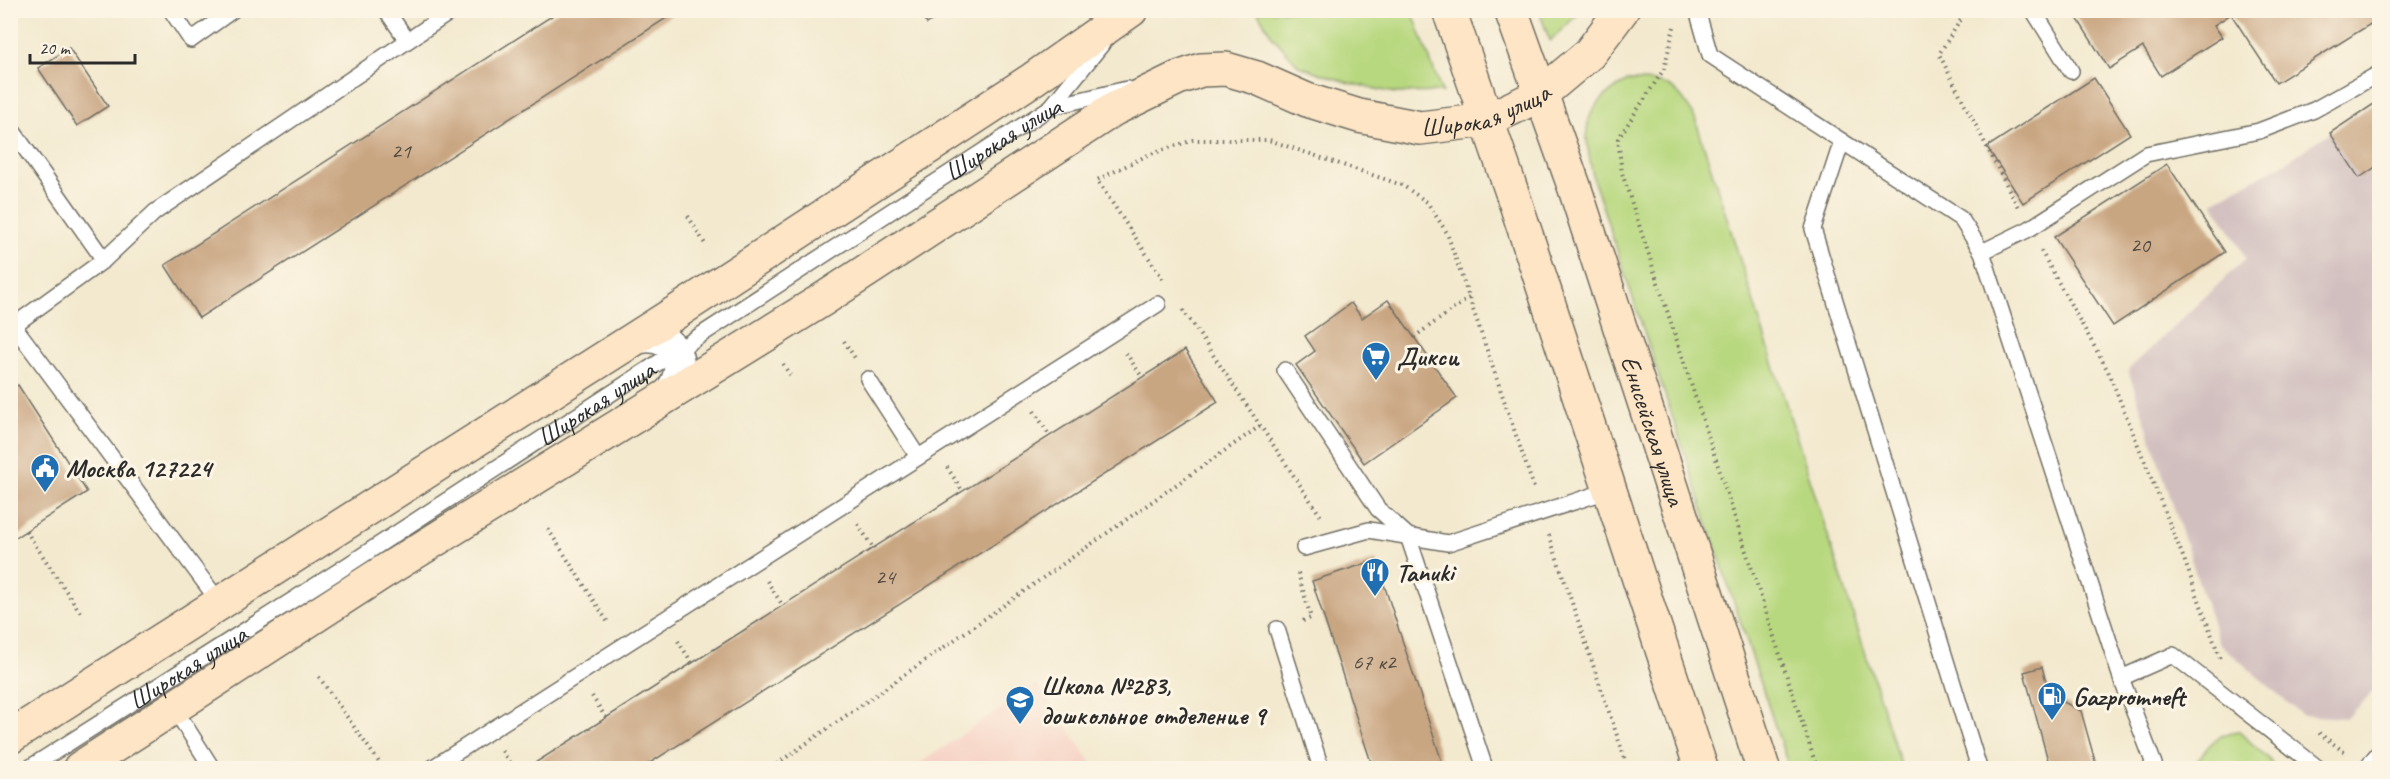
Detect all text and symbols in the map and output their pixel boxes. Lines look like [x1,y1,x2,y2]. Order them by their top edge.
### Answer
scale bar [30,27,135,65]
text: 20 m [39,37,72,59]
street label: Широкая улица [1419,76,1559,144]
street label: Широкая улица [938,88,1066,189]
house number: 21 [391,137,412,165]
house number: 20 [2130,231,2152,259]
supermarket icon: Дикси [1360,340,1392,382]
place label: Дикси [1397,340,1460,373]
street label: Енисейская улица [1614,351,1694,511]
street label: Широкая улица [531,352,662,454]
public building icon: Москва 127224 [29,452,61,494]
place label: Москва 127224 [66,452,214,485]
restaurant icon: Tanuki [1359,556,1391,598]
place label: Tanuki [1396,556,1457,589]
house number: 24 [875,563,897,591]
street label: Широкая улица [122,616,254,717]
house number: 67 к2 [1352,648,1398,676]
place label: Школа №283, дошкольное отделение 9 [1041,669,1268,732]
fuel station icon: Gazpromneft [2036,680,2068,722]
place label: Gazpromneft [2073,680,2188,713]
school or university icon: Школа №283, дошкольное отделение 9 [1004,684,1036,726]

